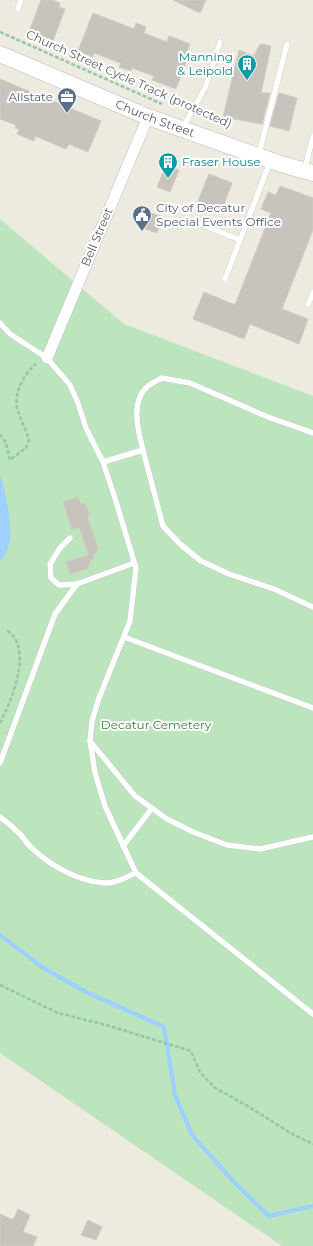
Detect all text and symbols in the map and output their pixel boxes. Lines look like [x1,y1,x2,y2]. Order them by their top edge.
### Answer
street label: Church Street Cycle Track (protected) [24,27,234,131]
place label: Manning & Leipold [177,49,233,78]
building icon: Manning & Leipold [236,53,258,81]
office icon: Allstate [56,86,78,114]
place label: Allstate [8,89,53,104]
street label: Church Street [113,96,197,140]
building icon: Fraser House [157,151,179,179]
place label: Fraser House [182,154,260,169]
place label: City of Decatur Special Events Office [156,200,281,229]
public building icon: City of Decatur Special Events Office [131,204,153,232]
street label: Bell Street [77,205,116,268]
park label: Decatur Cemetery [101,717,212,732]

